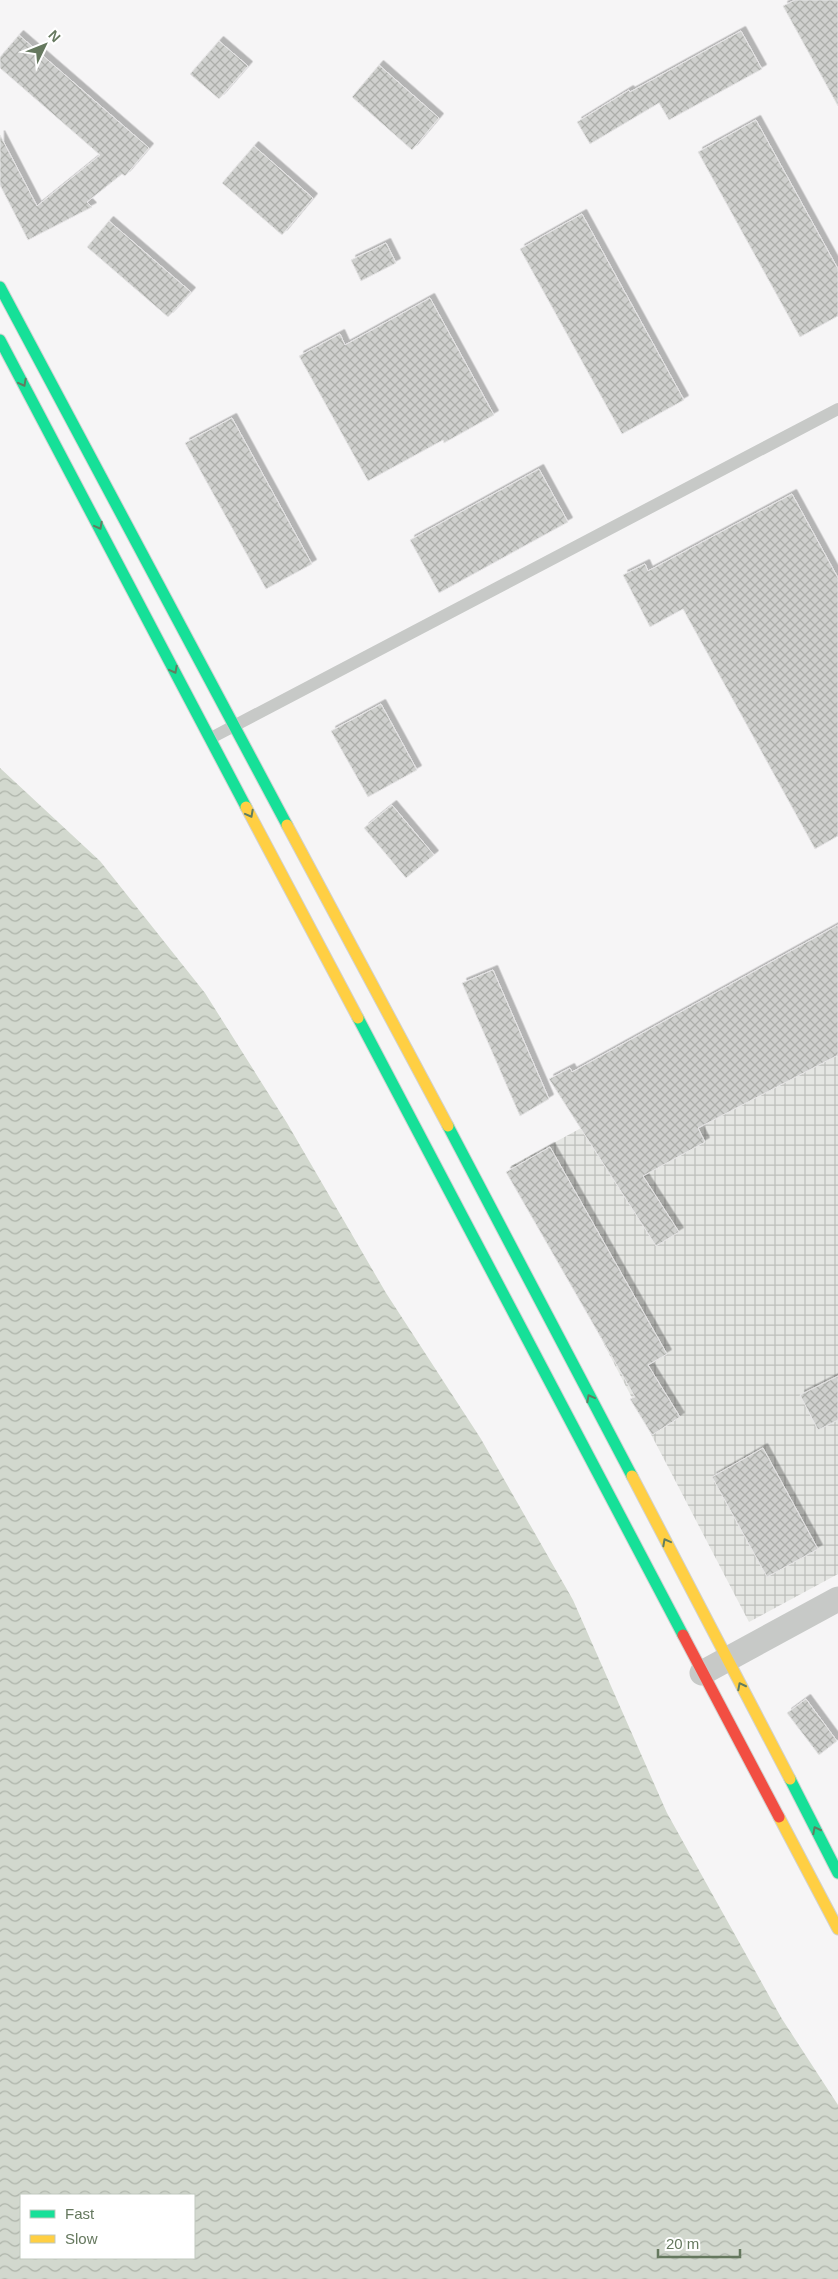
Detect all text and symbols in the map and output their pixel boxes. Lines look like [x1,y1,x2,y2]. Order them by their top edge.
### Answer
north arrow [20,20,70,70]
text: N [45,27,64,45]
one-way arrow [17,377,27,386]
one-way arrow [93,521,103,530]
one-way arrow [168,665,178,674]
one-way arrow [244,809,254,818]
one-way arrow [586,1394,596,1403]
one-way arrow [662,1538,672,1547]
one-way arrow [737,1682,747,1691]
one-way arrow [812,1826,822,1835]
legend [20,2194,195,2259]
text: Fast [65,2205,95,2222]
scale bar [658,2226,740,2258]
text: Slow [65,2230,98,2247]
text: 20 m [666,2235,699,2252]

